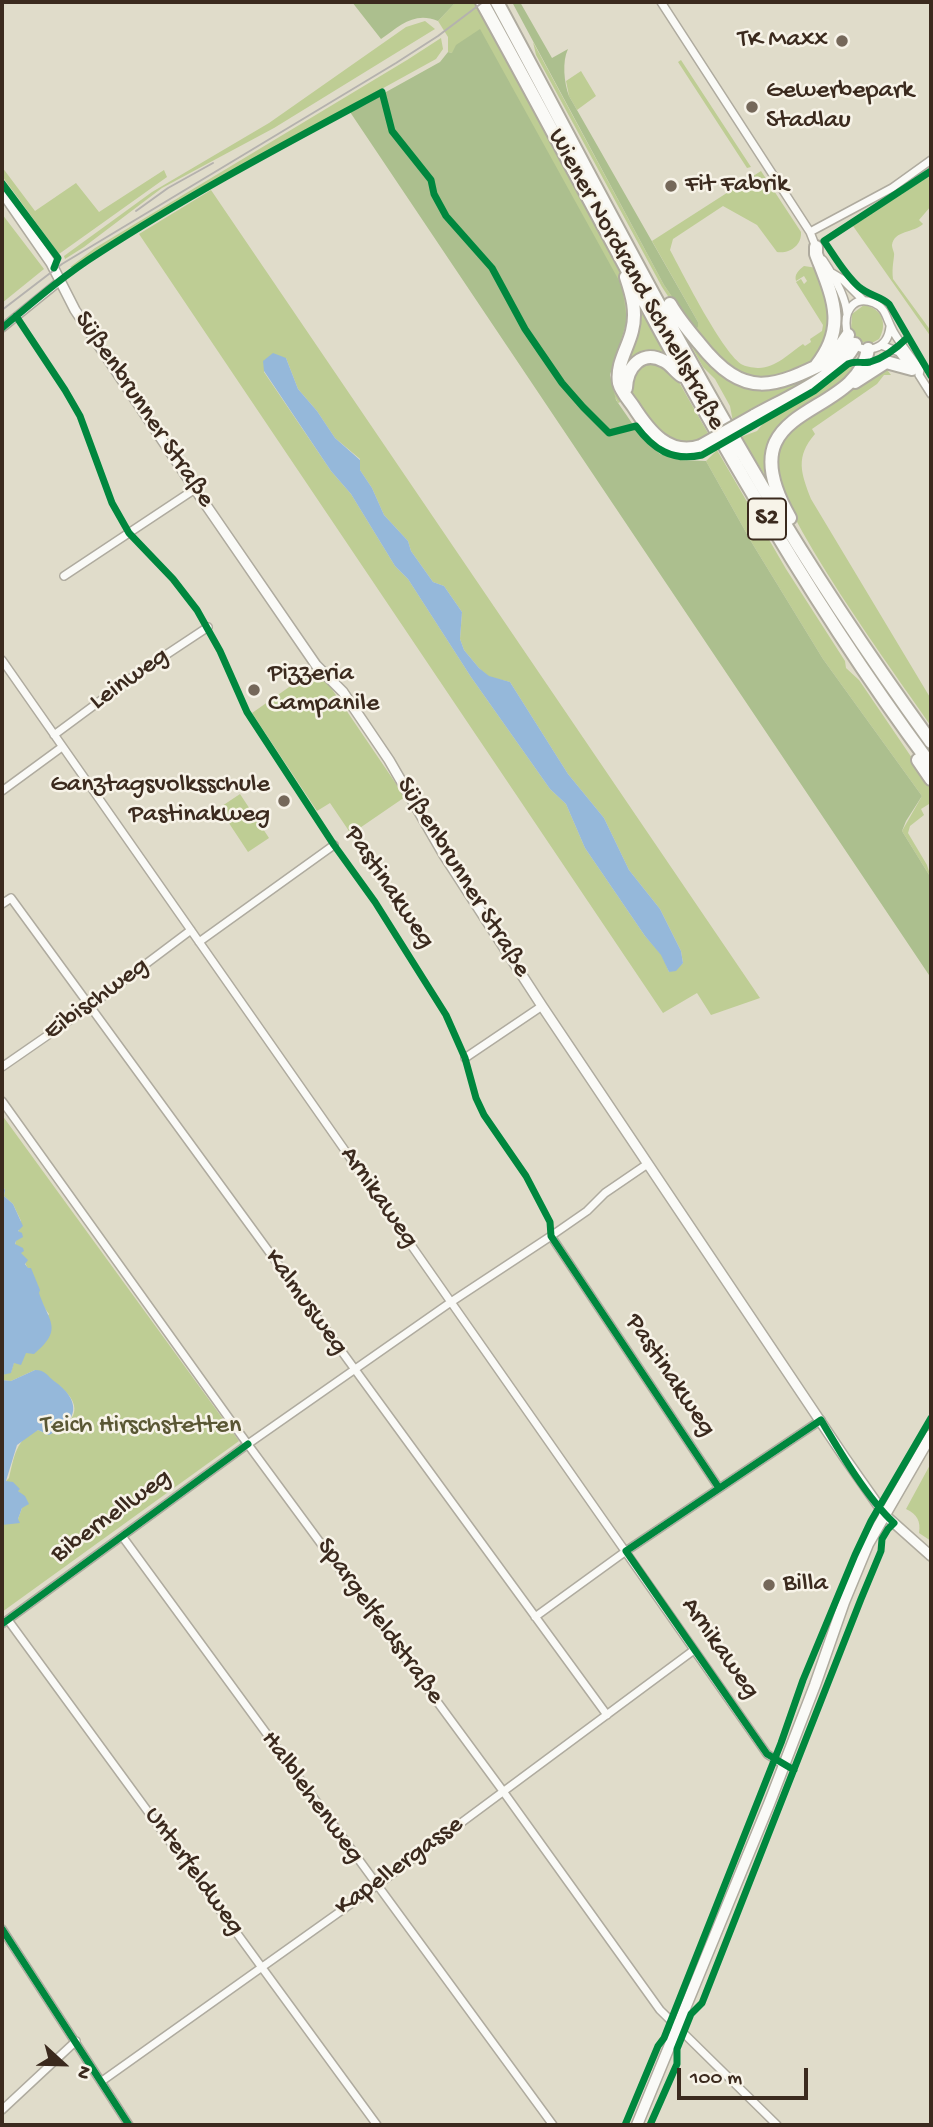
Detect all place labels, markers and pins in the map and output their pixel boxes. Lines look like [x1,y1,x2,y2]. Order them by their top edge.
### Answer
place label: TK Maxx [738,25,828,57]
marker: TK Maxx [834,33,850,49]
place label: Gewerbepark Stadlau [766,76,914,138]
marker: Gewerbepark Stadlau [744,99,760,115]
place label: Fit Fabrik [685,170,789,202]
marker: Fit Fabrik [663,178,679,194]
place label: Pizzeria Campanile [268,659,379,720]
marker: Pizzeria Campanile [246,682,262,698]
place label: Ganztagsvolksschule Pastinakweg [50,770,270,832]
marker: Ganztagsvolksschule Pastinakweg [276,793,292,809]
place label: Billa [783,1569,828,1601]
marker: Billa [761,1577,777,1593]

